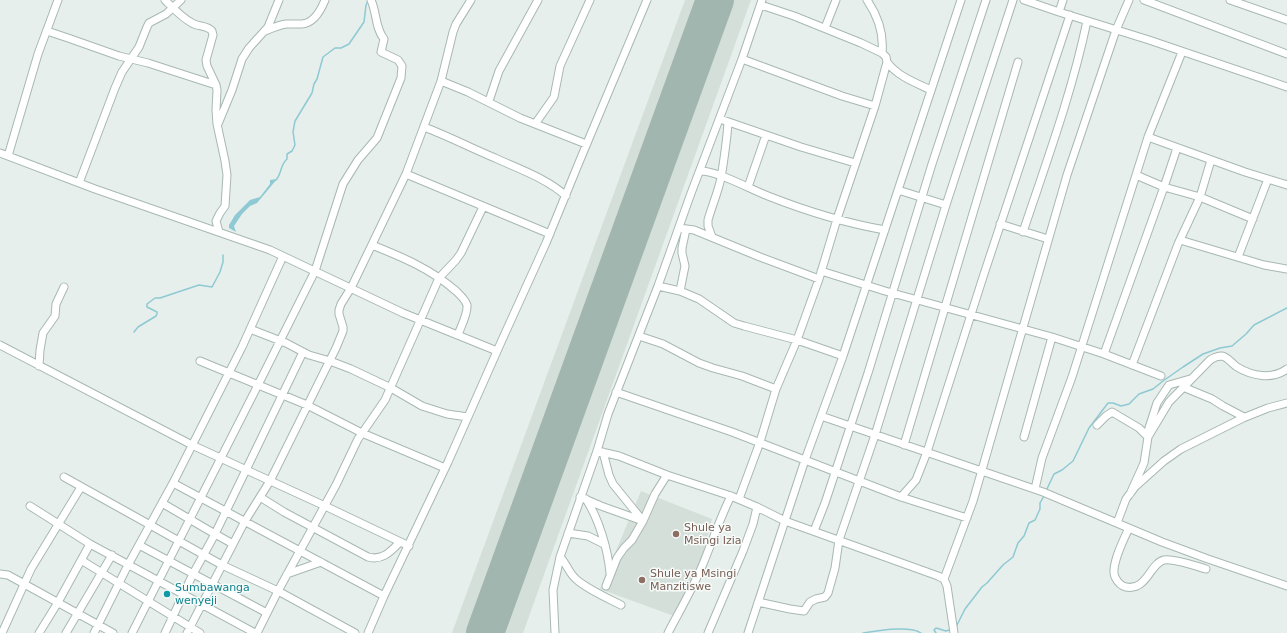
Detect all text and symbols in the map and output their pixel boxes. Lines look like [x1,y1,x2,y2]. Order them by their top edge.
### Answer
place label: Shule ya Msingi Izia [684,521,742,547]
marker: Shule ya Msingi Izia [671,529,681,539]
place label: Shule ya Msingi Manzitiswe [650,567,736,593]
marker: Shule ya Msingi Manzitiswe [637,575,647,585]
place label: Sumbawanga wenyeji [175,581,250,607]
marker: Sumbawanga wenyeji [162,589,172,599]

